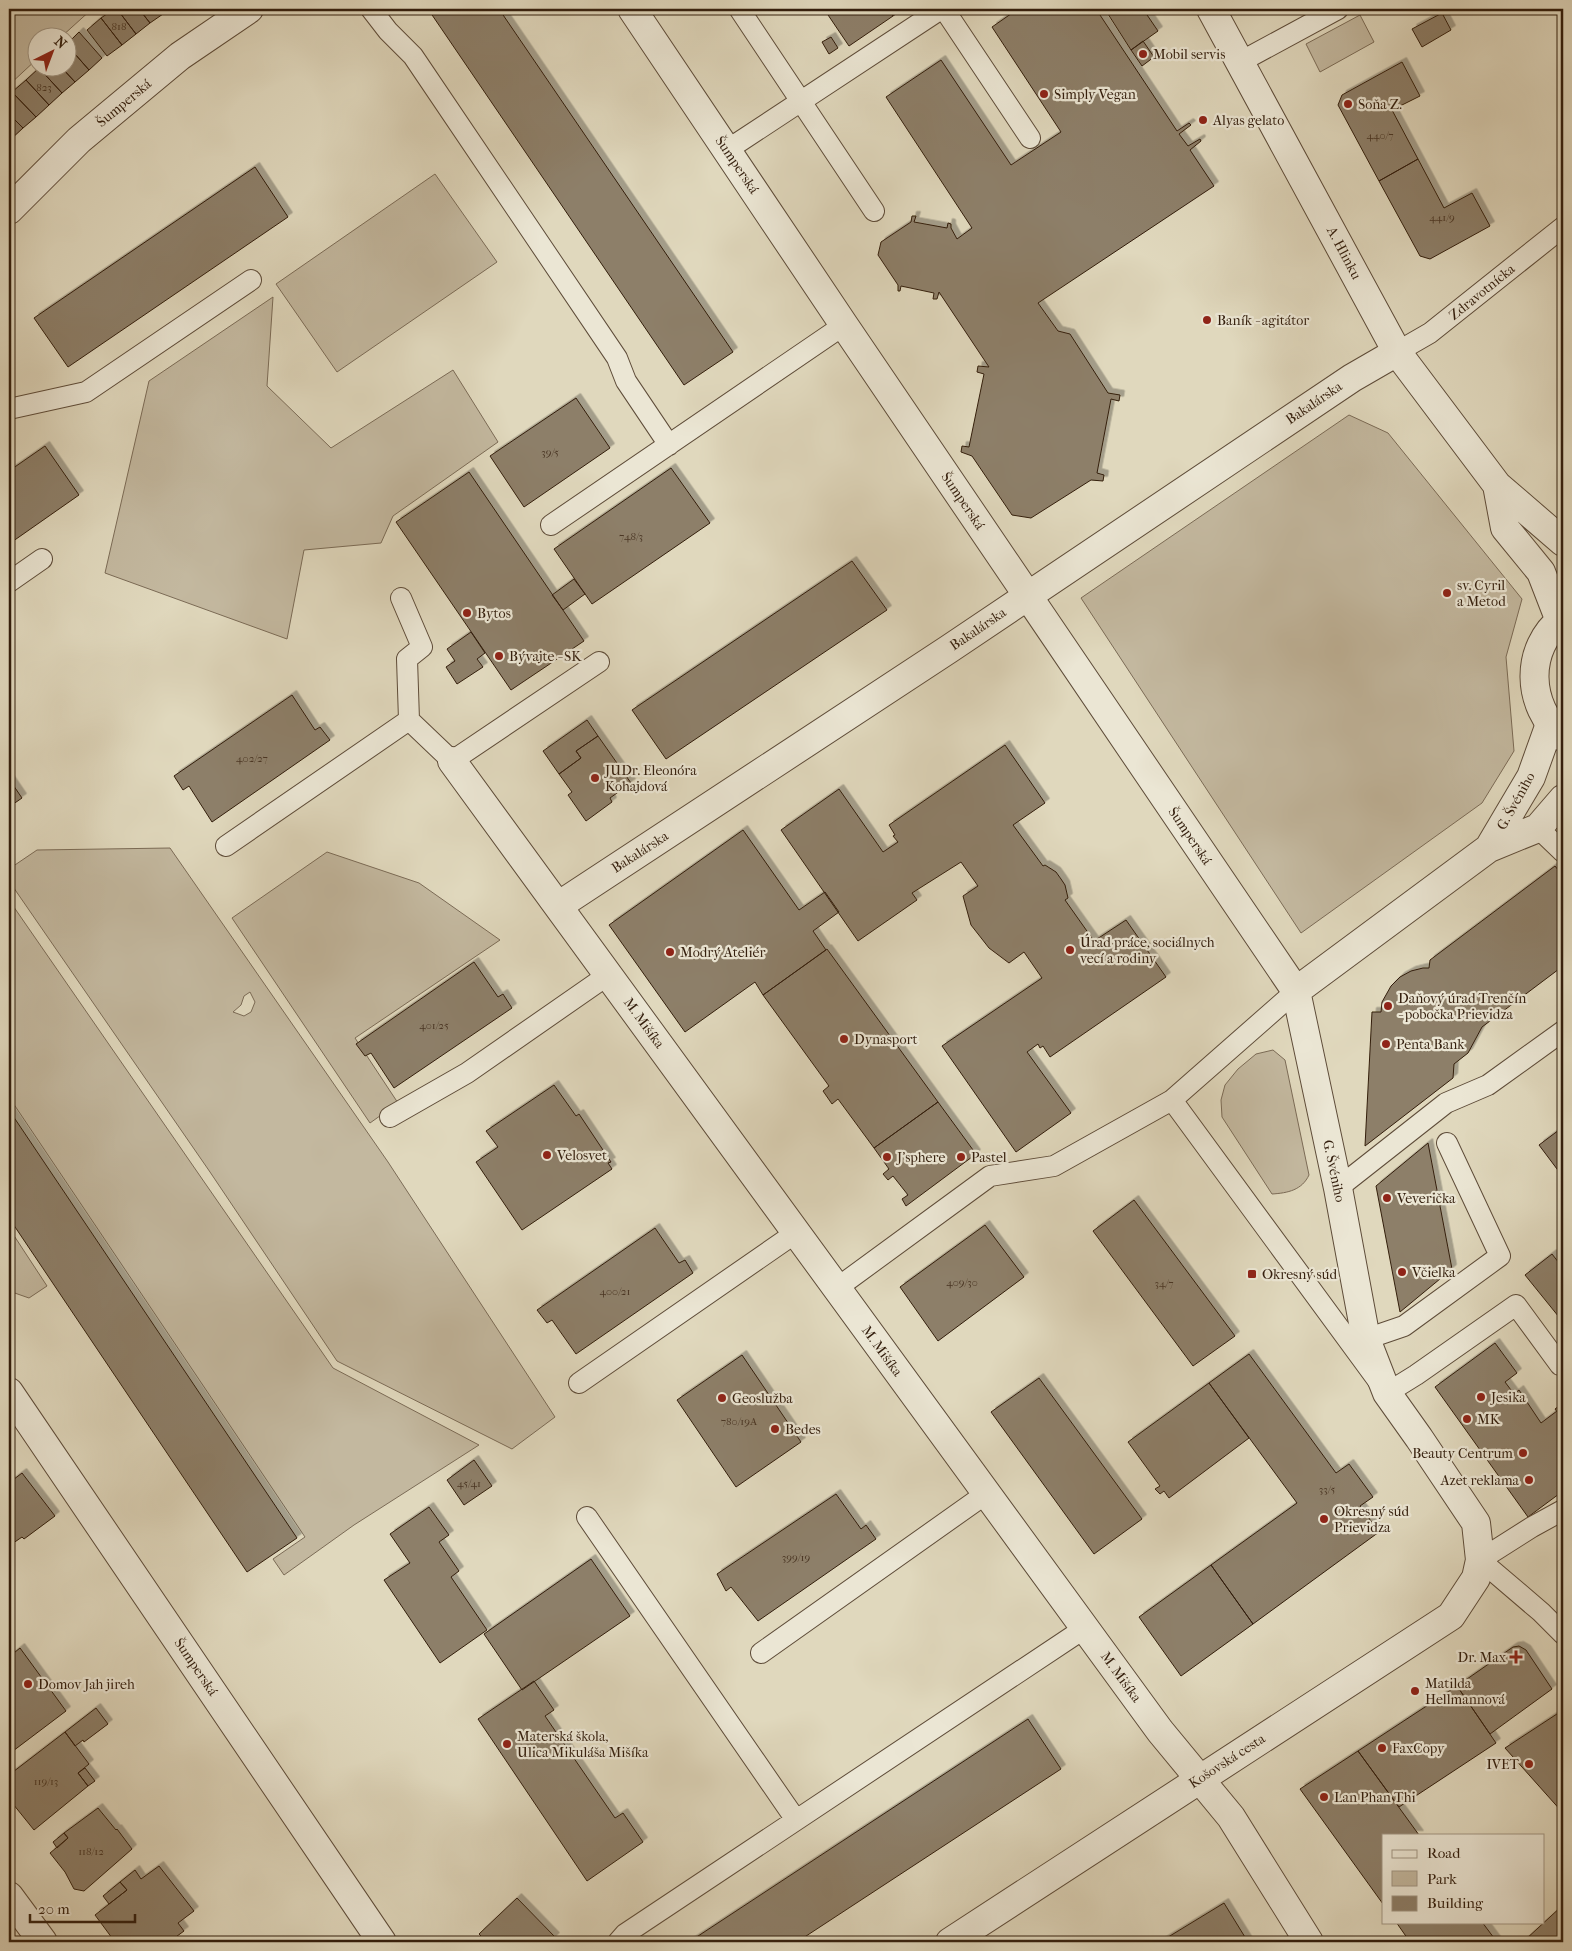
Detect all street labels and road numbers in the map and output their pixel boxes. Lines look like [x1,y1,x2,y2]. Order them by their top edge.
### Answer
street label: Šumperská [93,74,155,131]
street label: Šumperská [711,132,764,198]
street label: A. Hlinku [1323,223,1365,282]
street label: Zdravotnícka [1446,260,1519,324]
street label: Bakalárska [1283,378,1346,428]
street label: Šumperská [937,468,990,534]
street label: Bakalárska [947,604,1010,654]
street label: G. Švéniho [1492,769,1539,833]
street label: Šumperská [1164,803,1217,869]
street label: Bakalárska [608,827,672,877]
street label: M. Mišíka [620,994,668,1052]
street label: G. Švéniho [1319,1138,1350,1204]
street label: M. Mišíka [858,1322,906,1380]
street label: Šumperská [170,1634,223,1700]
street label: M. Mišíka [1097,1648,1145,1706]
street label: Košovská cesta [1186,1730,1269,1792]

